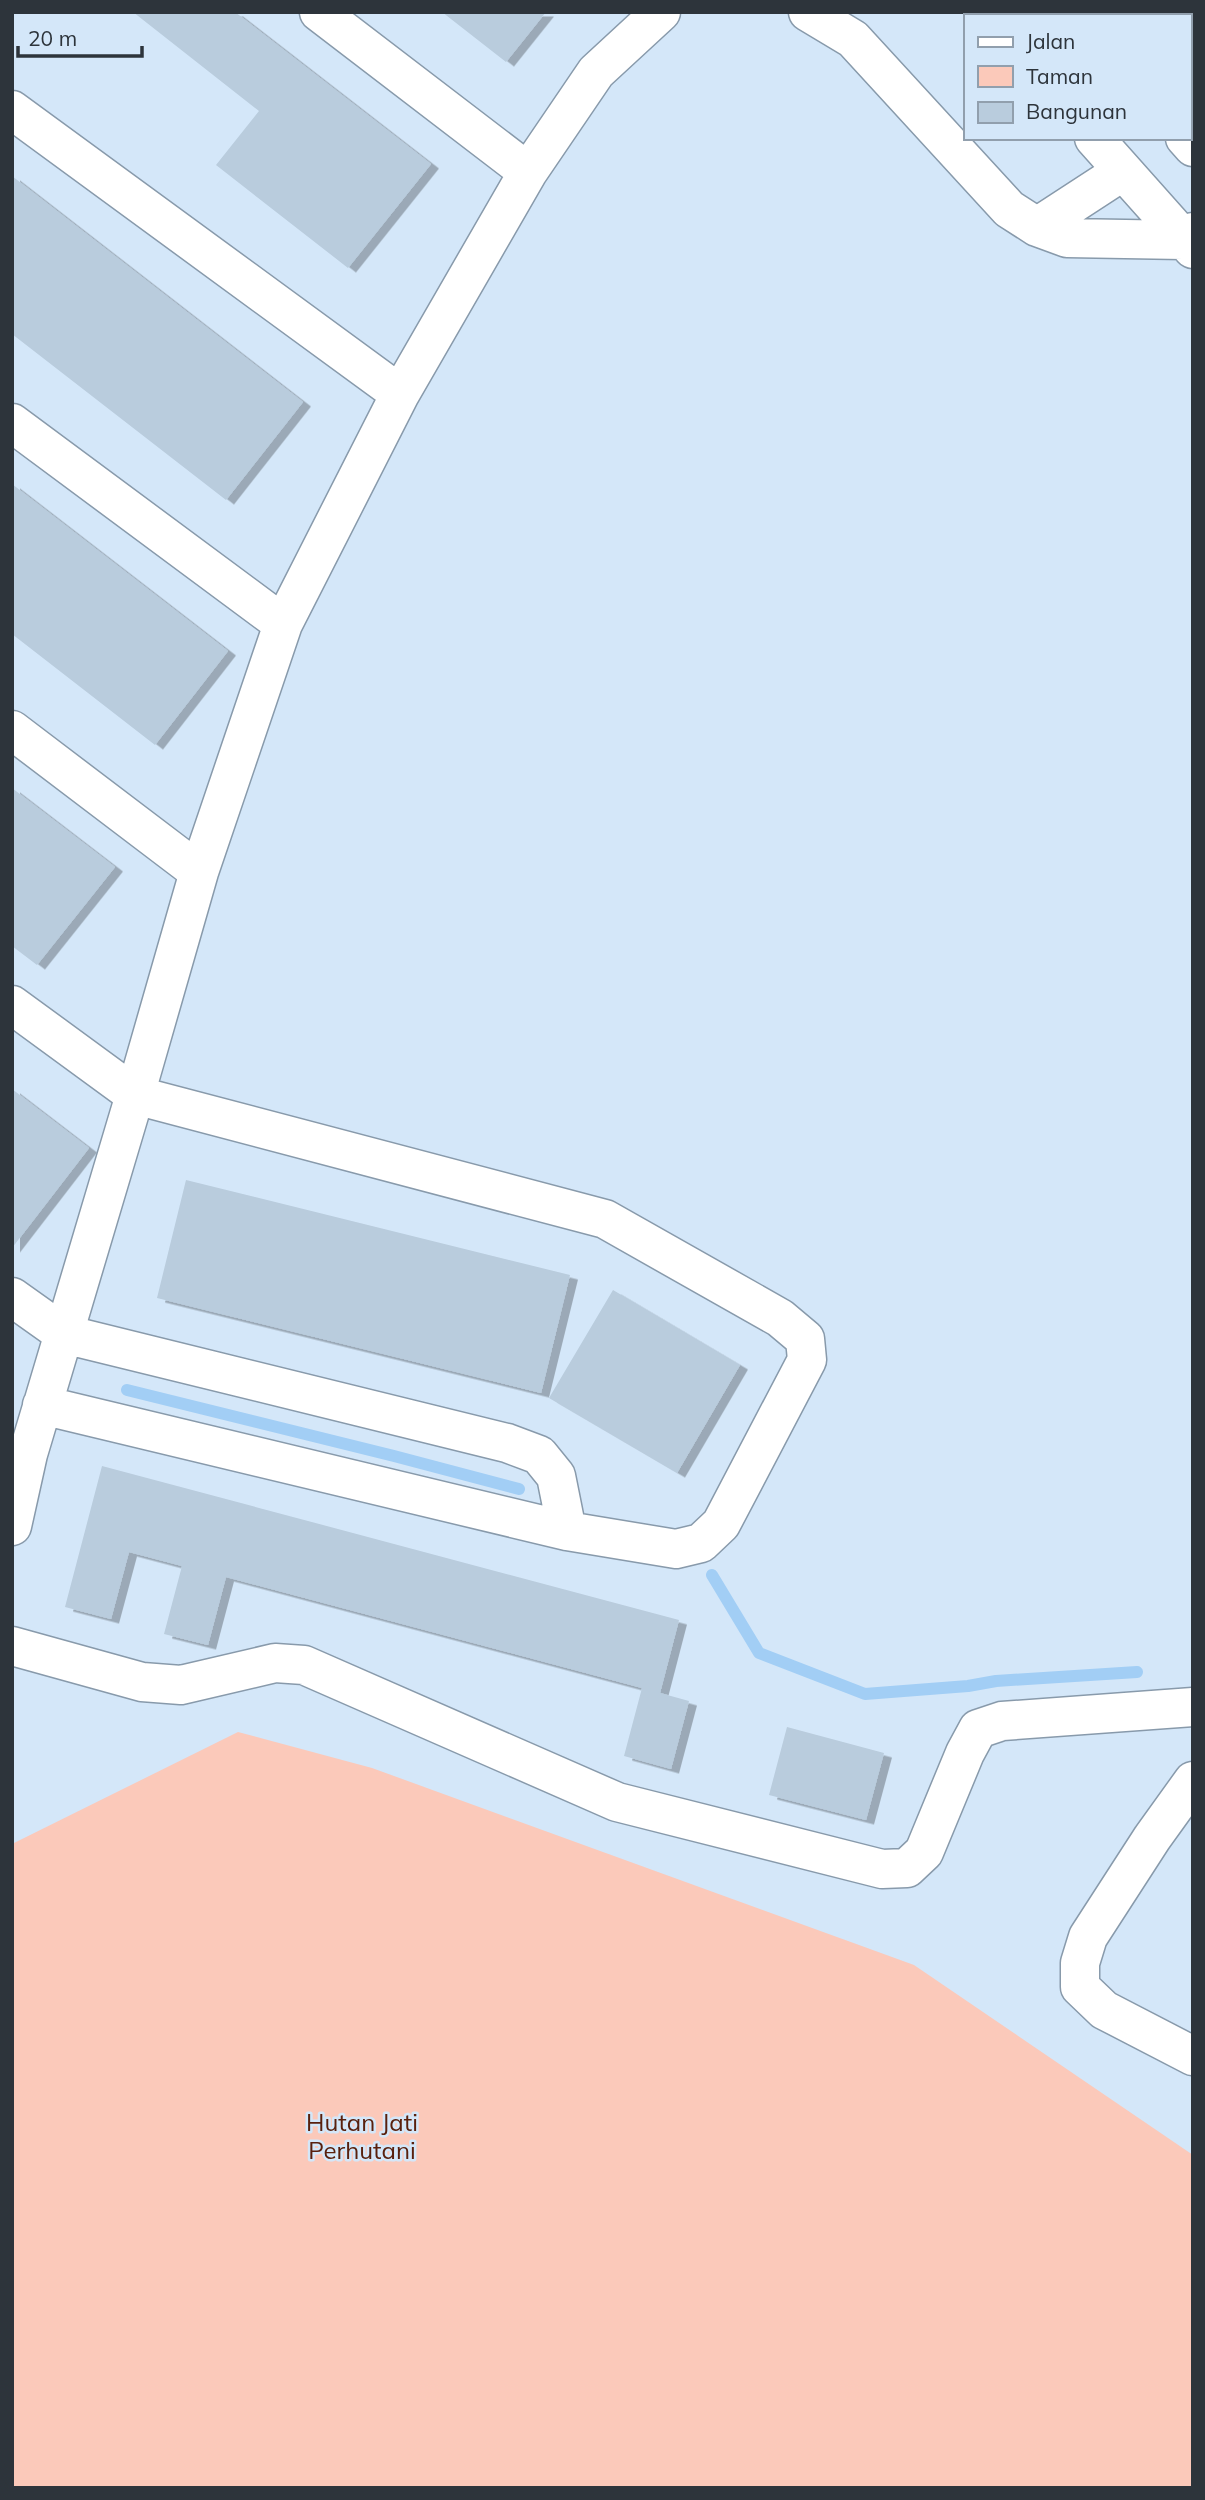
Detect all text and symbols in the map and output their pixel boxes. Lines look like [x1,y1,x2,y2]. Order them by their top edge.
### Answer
scale bar [18,14,142,58]
legend [964,14,1191,140]
text: 20 m [28,25,77,51]
text: Jalan [1026,28,1075,54]
text: Taman [1026,63,1093,89]
text: Bangunan [1026,98,1127,124]
park label: Hutan Jati Perhutani [306,2107,418,2165]

